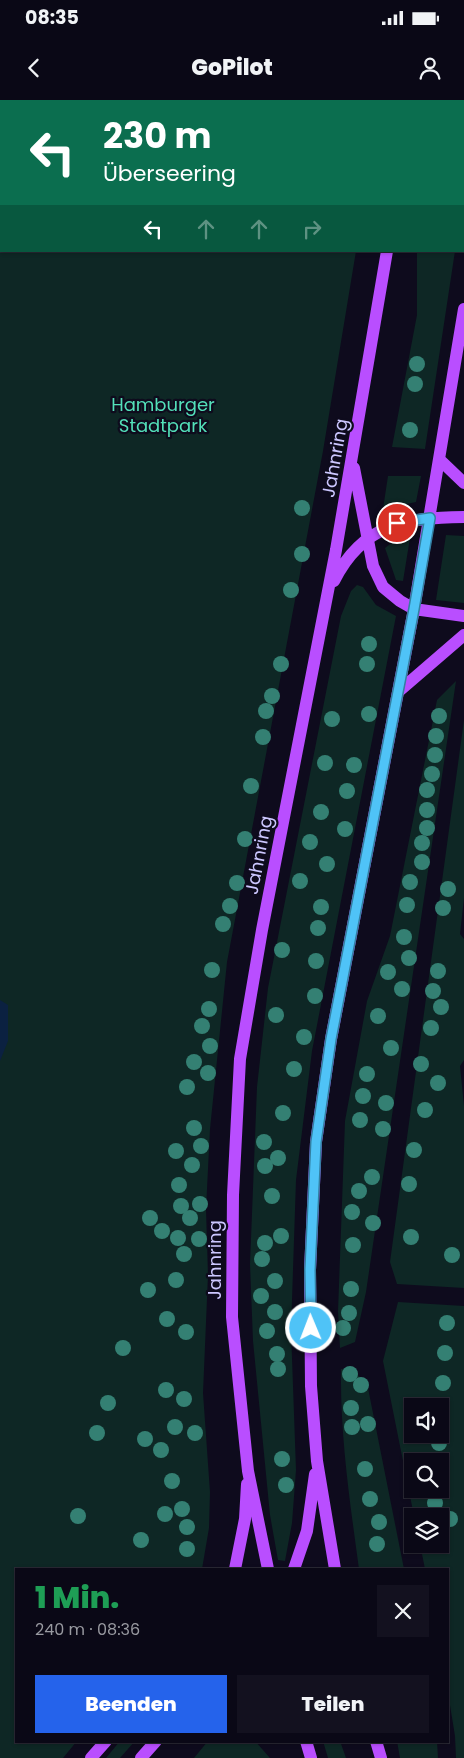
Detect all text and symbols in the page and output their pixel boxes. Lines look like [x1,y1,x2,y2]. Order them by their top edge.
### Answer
text: 08:35 [25,4,79,31]
text: GoPilot [191,52,273,83]
icon: back [20,54,48,82]
icon: person [416,54,444,82]
text: 230 m [103,111,211,160]
icon: left [20,120,85,185]
text: Überseering [103,158,236,189]
icon: left [139,215,167,243]
icon: ahead [192,215,220,243]
icon: ahead [245,215,273,243]
icon: right [298,215,326,243]
park label: Hamburger Stadtpark [111,392,215,438]
street label: Jahnring [315,417,354,499]
pin [376,502,418,544]
icon: arrive [383,509,411,537]
street label: Jahnring [239,813,278,896]
street label: Jahnring [202,1220,227,1300]
position arrow [284,1301,336,1353]
map controls [404,1398,449,1553]
button: sound [404,1398,449,1443]
button: search [404,1453,449,1498]
button: layers [404,1508,449,1553]
text: 1 Min. [35,1576,119,1619]
button: close [377,1585,429,1637]
text: 240 m · 08:36 [35,1618,140,1641]
button: Beenden [35,1675,227,1733]
button: Teilen [237,1675,429,1733]

